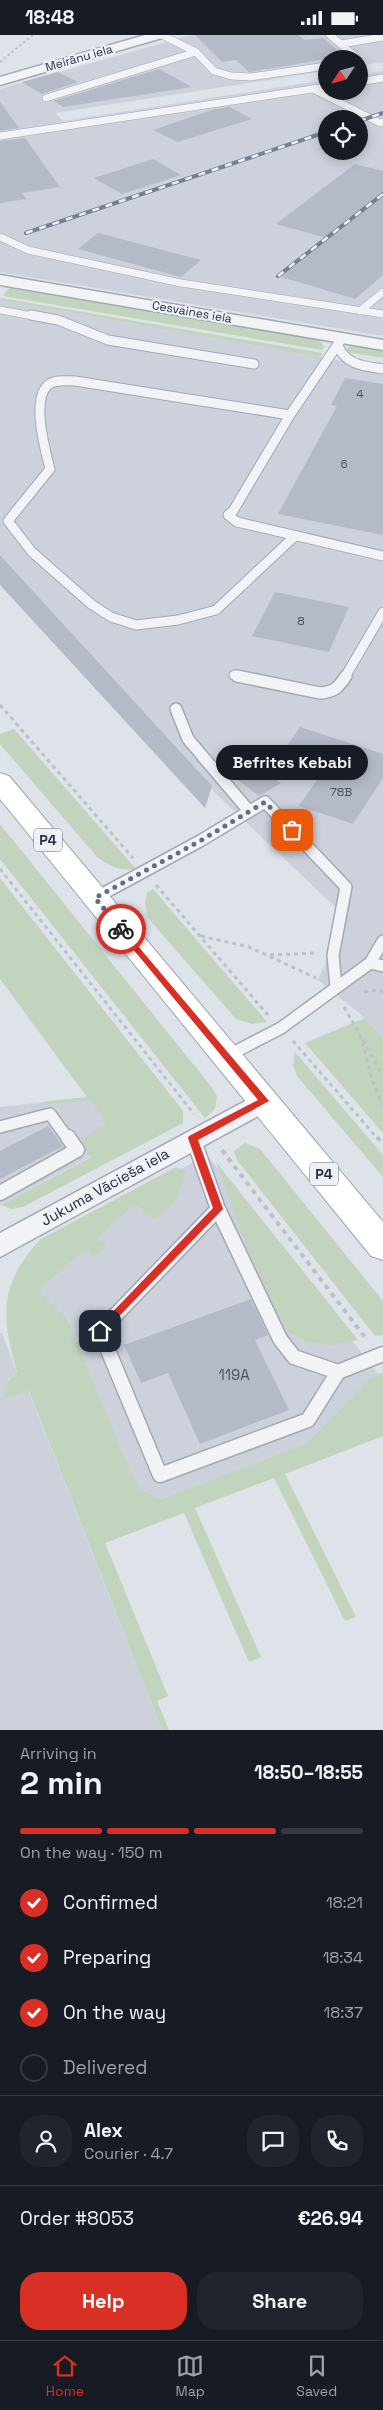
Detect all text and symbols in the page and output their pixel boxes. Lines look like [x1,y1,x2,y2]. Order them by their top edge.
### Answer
text: 18:48 [25,5,74,30]
street label: Meirānu iela [44,41,115,75]
north arrow [318,50,368,100]
map controls [318,50,368,160]
button: locate [318,110,368,160]
street label: Cesvaines iela [151,297,233,327]
house number: 4 [357,387,364,401]
house number: 6 [341,457,348,471]
house number: 8 [297,613,305,629]
callout: Befrites Kebabi [216,745,368,780]
text: Befrites Kebabi [233,752,351,773]
house number: 78B [330,784,352,800]
pin [271,809,313,851]
icon: bag [278,816,306,844]
road number: P4 [34,829,62,851]
courier [96,904,146,954]
icon: bike [107,915,135,943]
street label: Jukuma Vācieša iela [37,1143,173,1230]
road number: P4 [310,1163,338,1185]
pin [79,1310,121,1352]
icon: home [86,1317,114,1345]
house number: 119A [218,1365,250,1384]
text: Arriving in [20,1743,97,1764]
text: 18:50–18:55 [254,1760,363,1785]
text: 2 min [20,1763,103,1803]
text: On the way · 150 m [20,1842,162,1863]
icon: check [20,1889,48,1917]
text: Confirmed [63,1890,158,1915]
text: 18:21 [326,1892,363,1913]
icon: check [20,1944,48,1972]
text: Preparing [63,1945,151,1970]
text: 18:34 [323,1947,363,1968]
icon: check [20,1999,48,2027]
text: On the way [63,2000,166,2025]
text: 18:37 [324,2002,363,2023]
text: Delivered [63,2055,148,2080]
button: person [20,2115,72,2167]
button: chat [247,2115,299,2167]
button: phone [311,2115,363,2167]
text: Alex [84,2118,123,2143]
text: Courier · 4.7 [84,2143,173,2164]
text: Order #8053 [20,2206,134,2231]
text: €26.94 [298,2206,363,2231]
button: Help [20,2272,187,2330]
button: Share [197,2272,363,2330]
tab: Home [46,2352,84,2400]
tab: Map [176,2352,205,2400]
tab: Saved [296,2352,337,2400]

